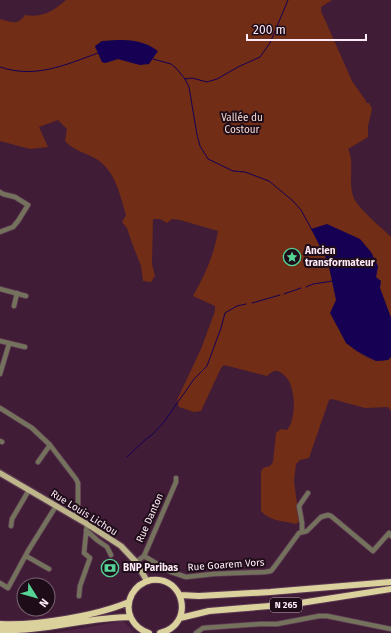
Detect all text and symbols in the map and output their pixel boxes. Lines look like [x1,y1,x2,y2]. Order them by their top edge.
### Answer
scale bar [247,16,366,42]
text: 200 m [253,23,286,37]
park label: Vallée du Costour [221,112,263,136]
place label: Ancien transformateur [304,245,376,269]
place icon: Ancien transformateur [282,247,302,267]
street label: Rue Louis Lichou [48,488,120,538]
street label: Rue Danton [134,491,166,545]
street label: Rue Goarem Vors [187,556,265,574]
bank icon: BNP Paribas [100,558,120,578]
place label: BNP Paribas [123,562,178,574]
north arrow [16,577,56,617]
text: N [36,596,51,610]
road number: N 265 [270,598,302,612]

